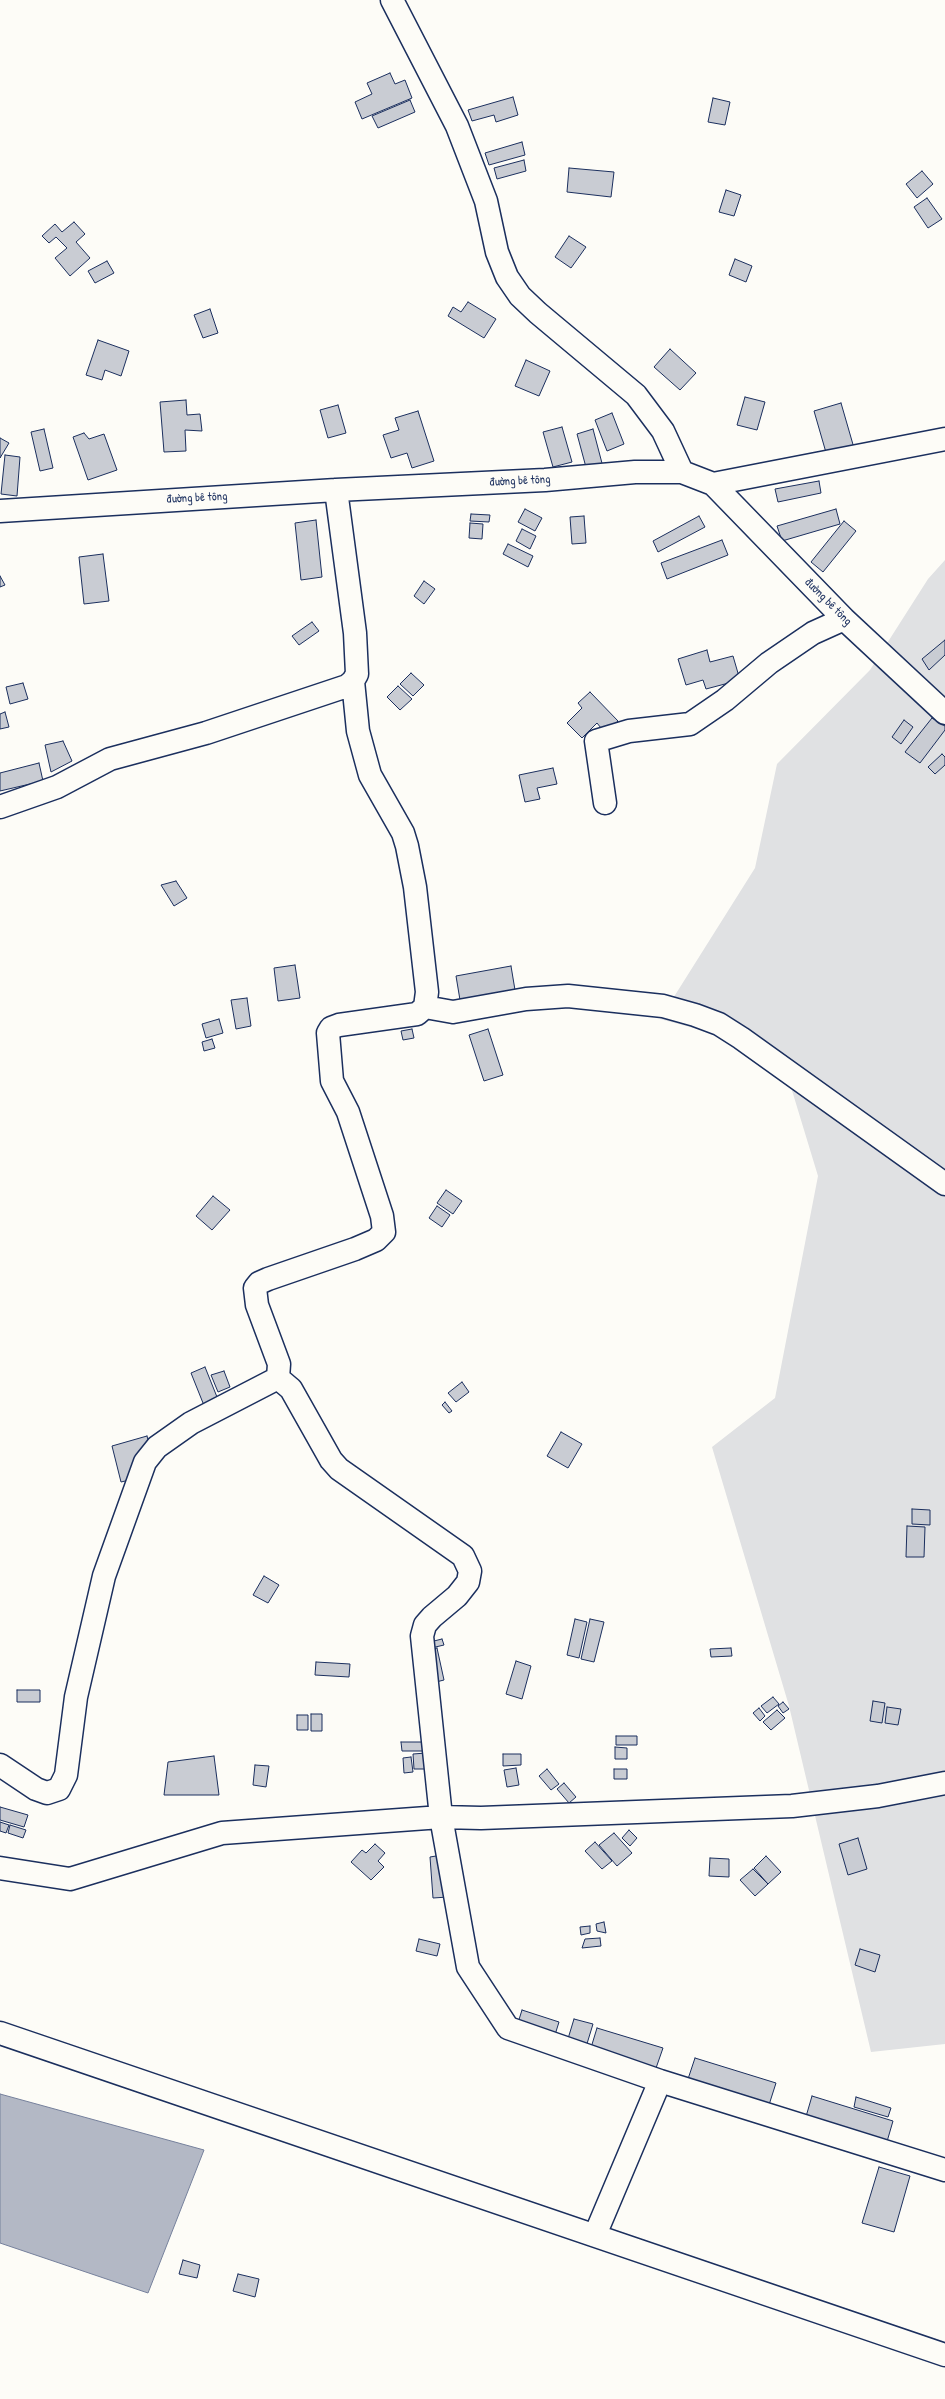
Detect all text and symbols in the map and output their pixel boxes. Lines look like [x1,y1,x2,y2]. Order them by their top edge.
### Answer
street label: đường bê tông [489,472,551,490]
street label: đường bê tông [166,489,228,507]
street label: đường bê tông [801,575,855,629]

